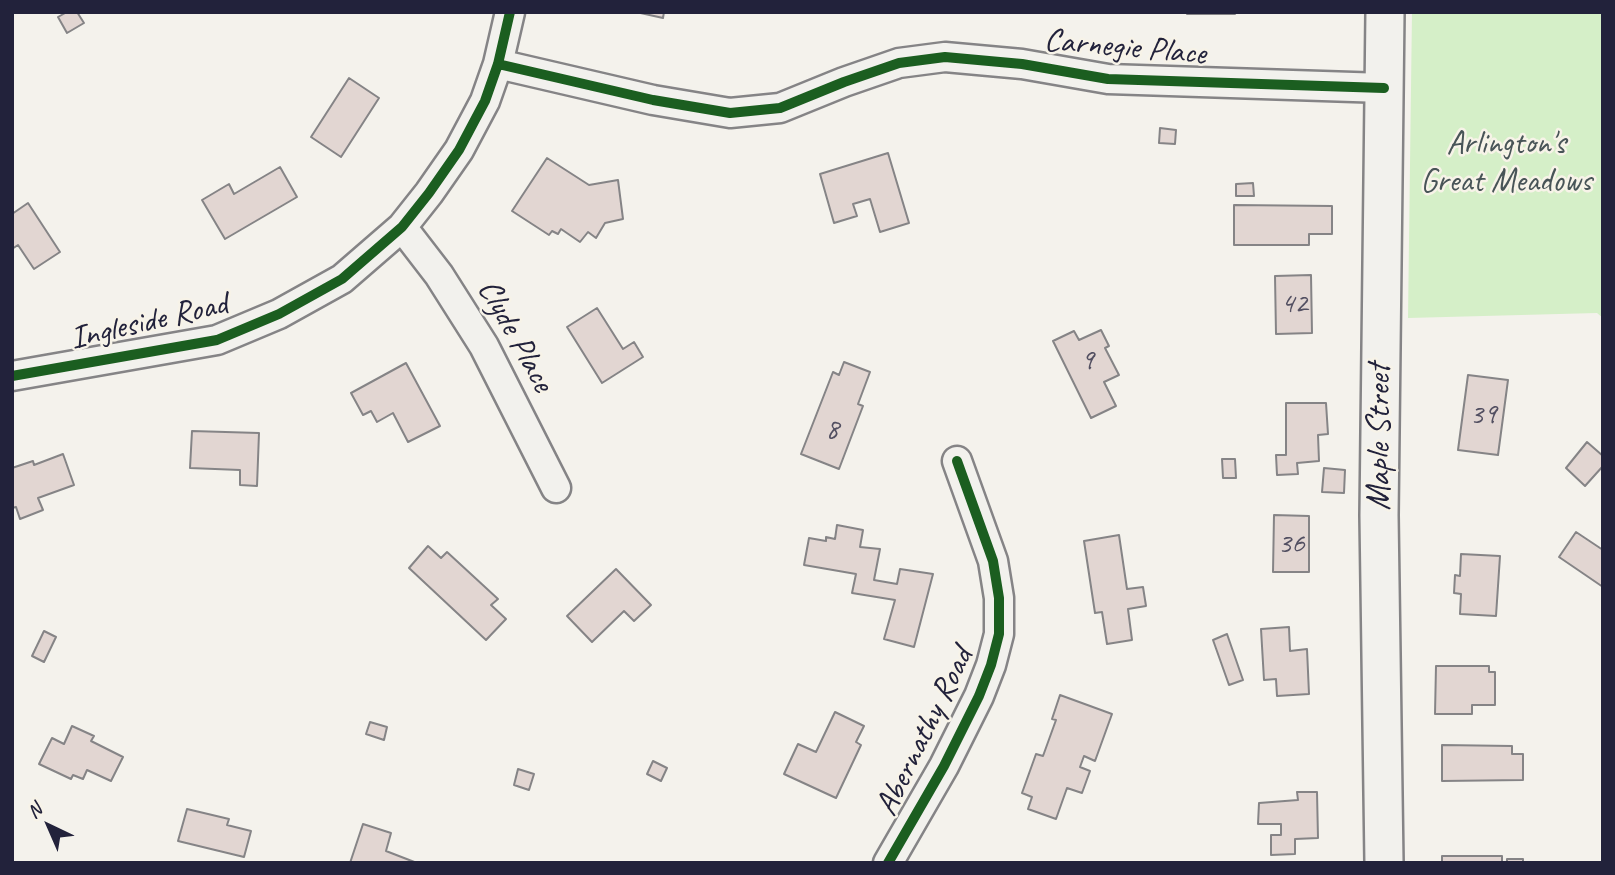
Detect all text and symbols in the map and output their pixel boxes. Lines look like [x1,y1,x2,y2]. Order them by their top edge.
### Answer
street label: Carnegie Place [1043,21,1207,75]
park label: Arlington's Great Meadows [1420,124,1592,202]
street label: Clyde Place [468,273,562,399]
street label: Ingleside Road [67,285,231,359]
house number: 42 [1281,286,1307,322]
house number: 9 [1080,343,1094,379]
street label: Maple Street [1360,364,1400,510]
house number: 39 [1470,397,1496,433]
house number: 8 [825,412,839,448]
house number: 36 [1278,526,1304,562]
street label: Abernathy Road [867,642,983,822]
north arrow [14,791,84,861]
text: N [22,798,47,824]

